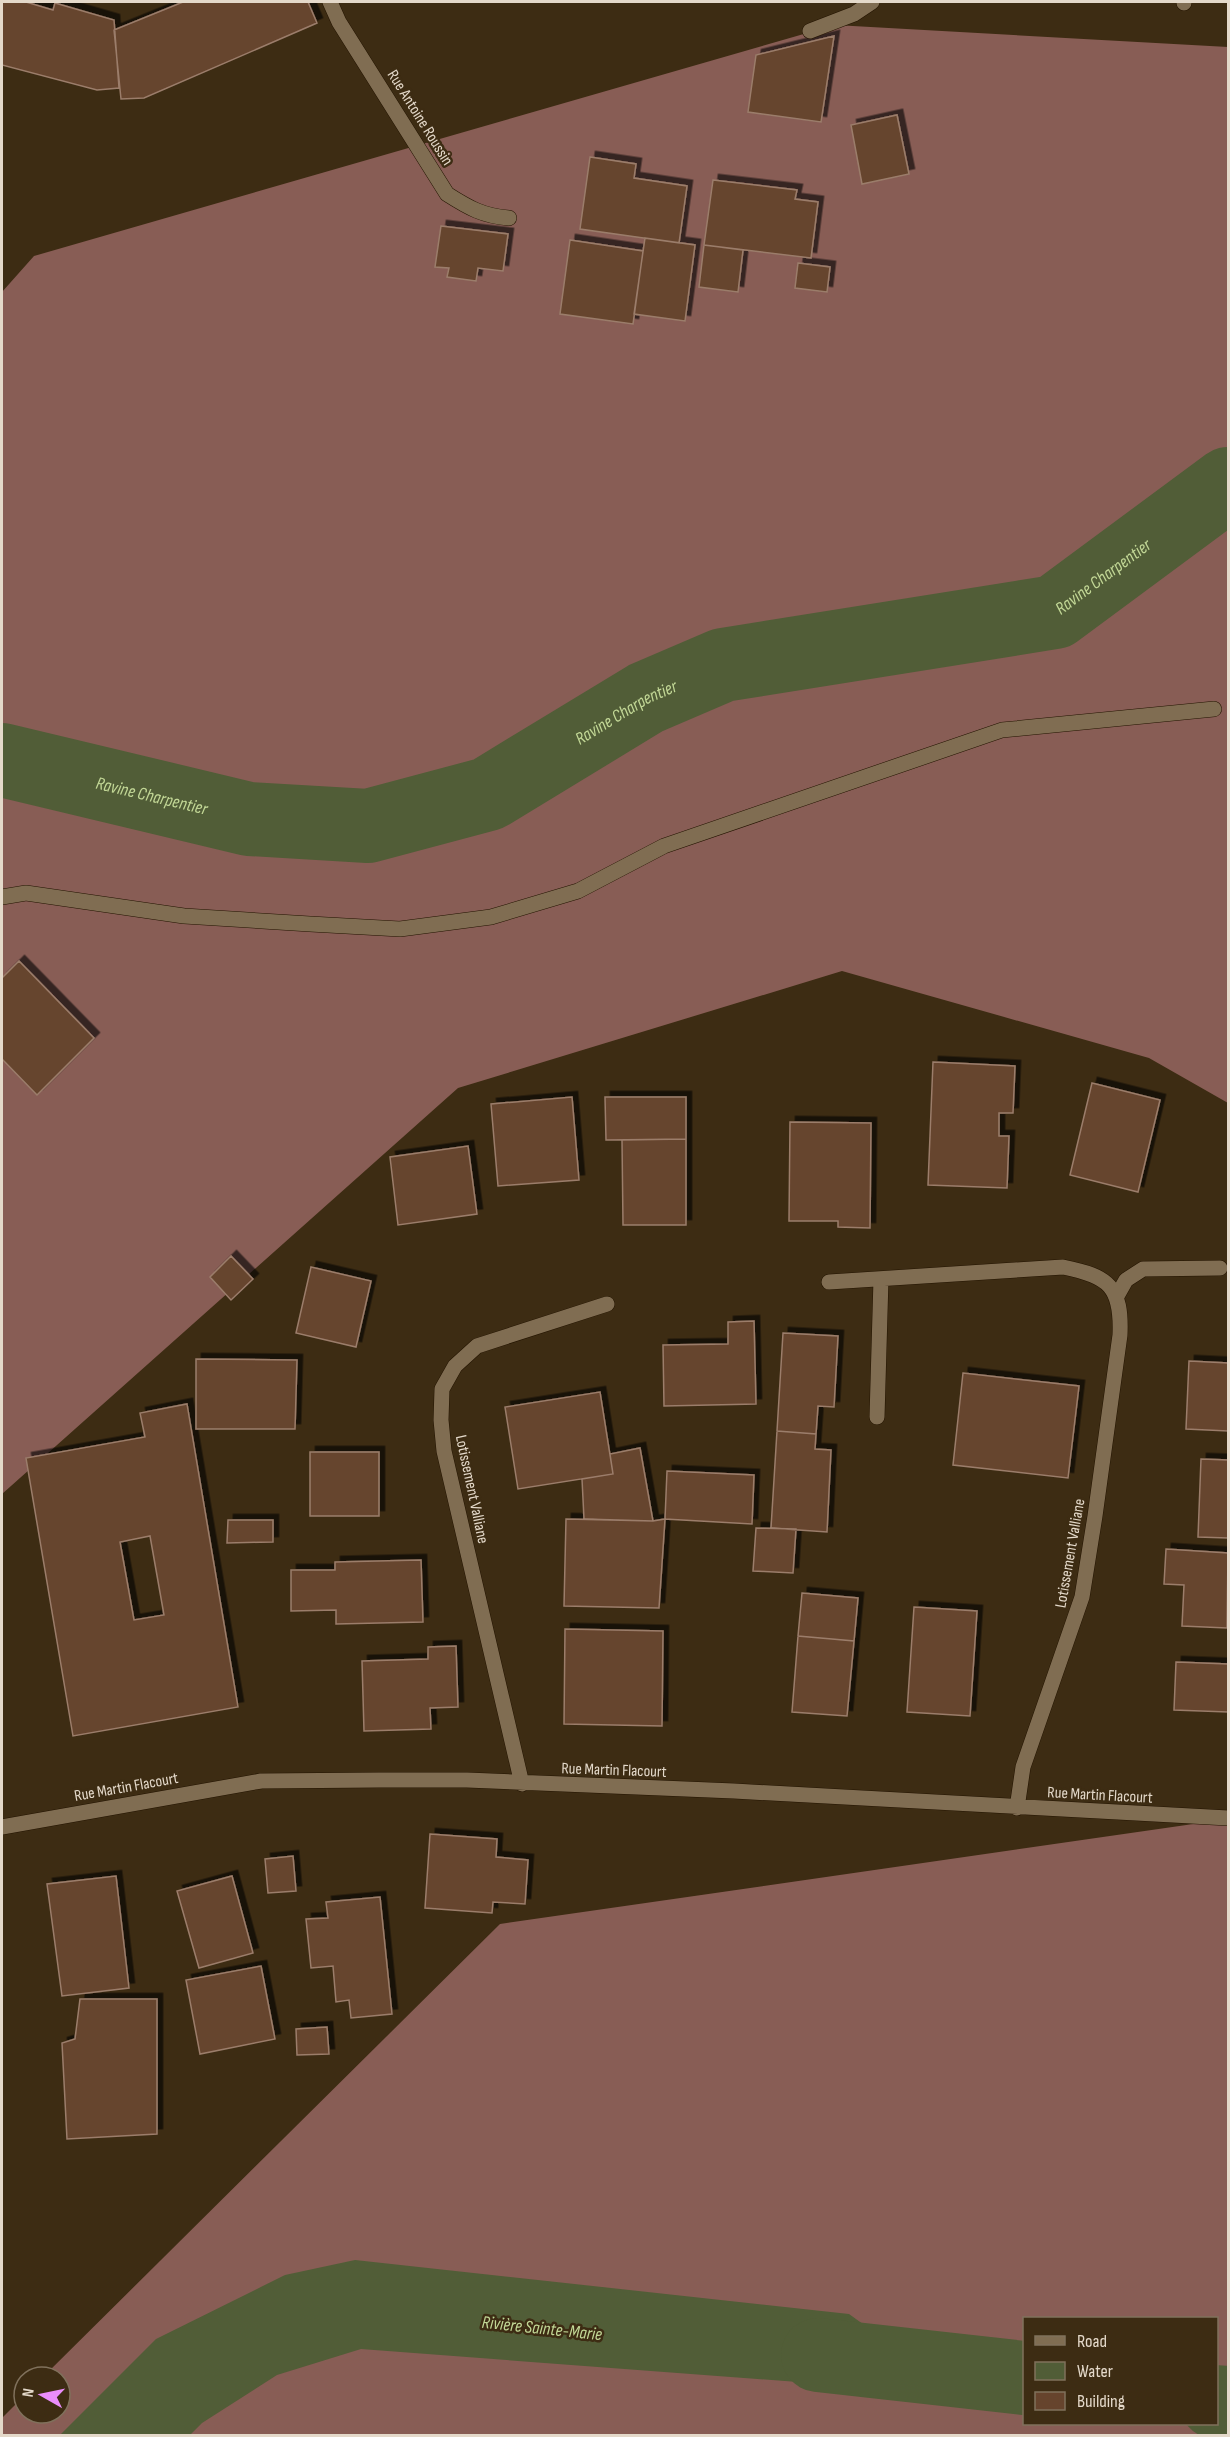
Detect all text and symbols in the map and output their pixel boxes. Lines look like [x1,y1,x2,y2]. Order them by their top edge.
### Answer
street label: Rue Antoine Roussin [383,67,457,169]
water label: Ravine Charpentier [1051,534,1156,619]
water label: Ravine Charpentier [571,676,681,750]
water label: Ravine Charpentier [94,773,210,820]
street label: Lotissement Valliane [451,1433,492,1545]
street label: Lotissement Valliane [1052,1497,1089,1609]
street label: Rue Martin Flacourt [561,1759,667,1782]
street label: Rue Martin Flacourt [73,1769,180,1806]
street label: Rue Martin Flacourt [1047,1783,1153,1808]
water label: Rivière Sainte-Marie [481,2312,603,2345]
legend [1023,2317,1218,2425]
text: Road [1077,2331,1107,2352]
text: Water [1077,2361,1113,2382]
north arrow [12,2365,72,2425]
text: N [19,2387,39,2399]
text: Building [1077,2391,1125,2412]

